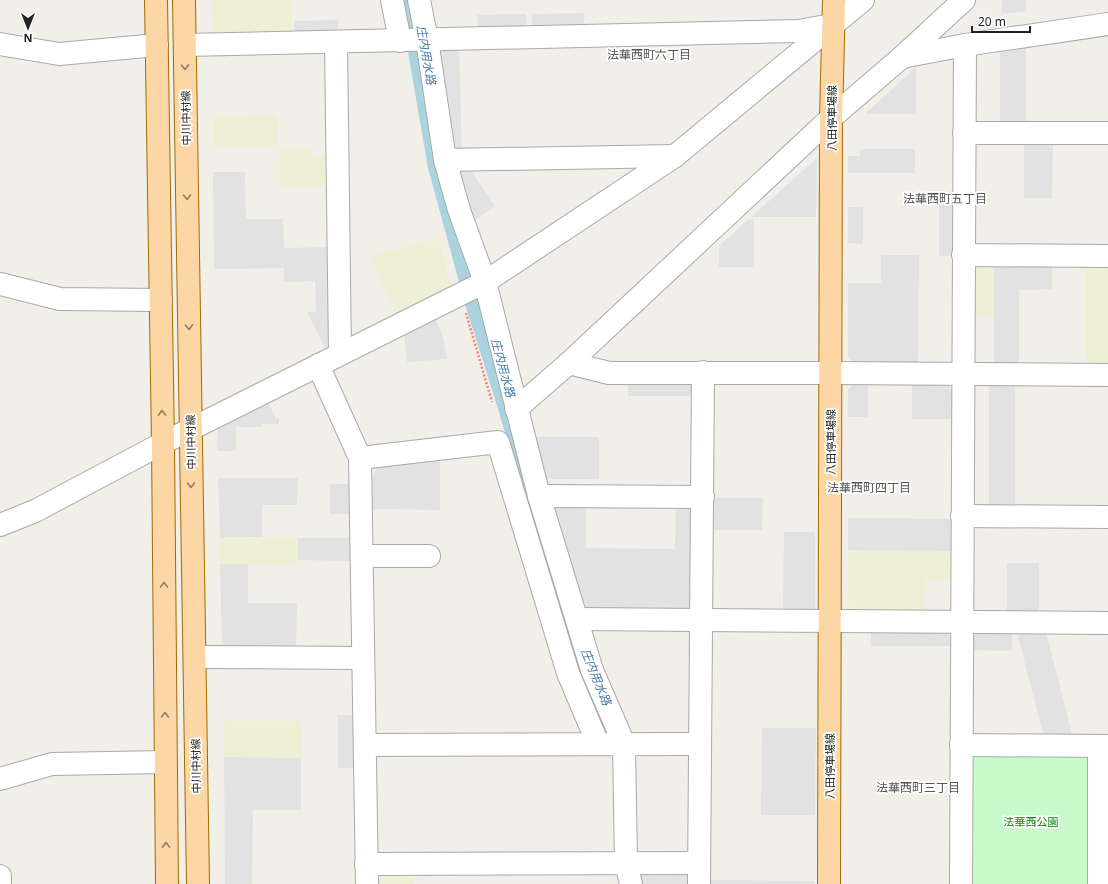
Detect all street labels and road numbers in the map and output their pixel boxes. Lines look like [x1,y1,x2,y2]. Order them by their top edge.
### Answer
street label: 八田停車場線 [824,85,839,151]
street label: 中川中村線 [178,90,193,146]
street label: 八田停車場線 [823,409,838,475]
street label: 中川中村線 [183,414,198,470]
street label: 八田停車場線 [822,733,837,799]
street label: 中川中村線 [188,738,203,794]

